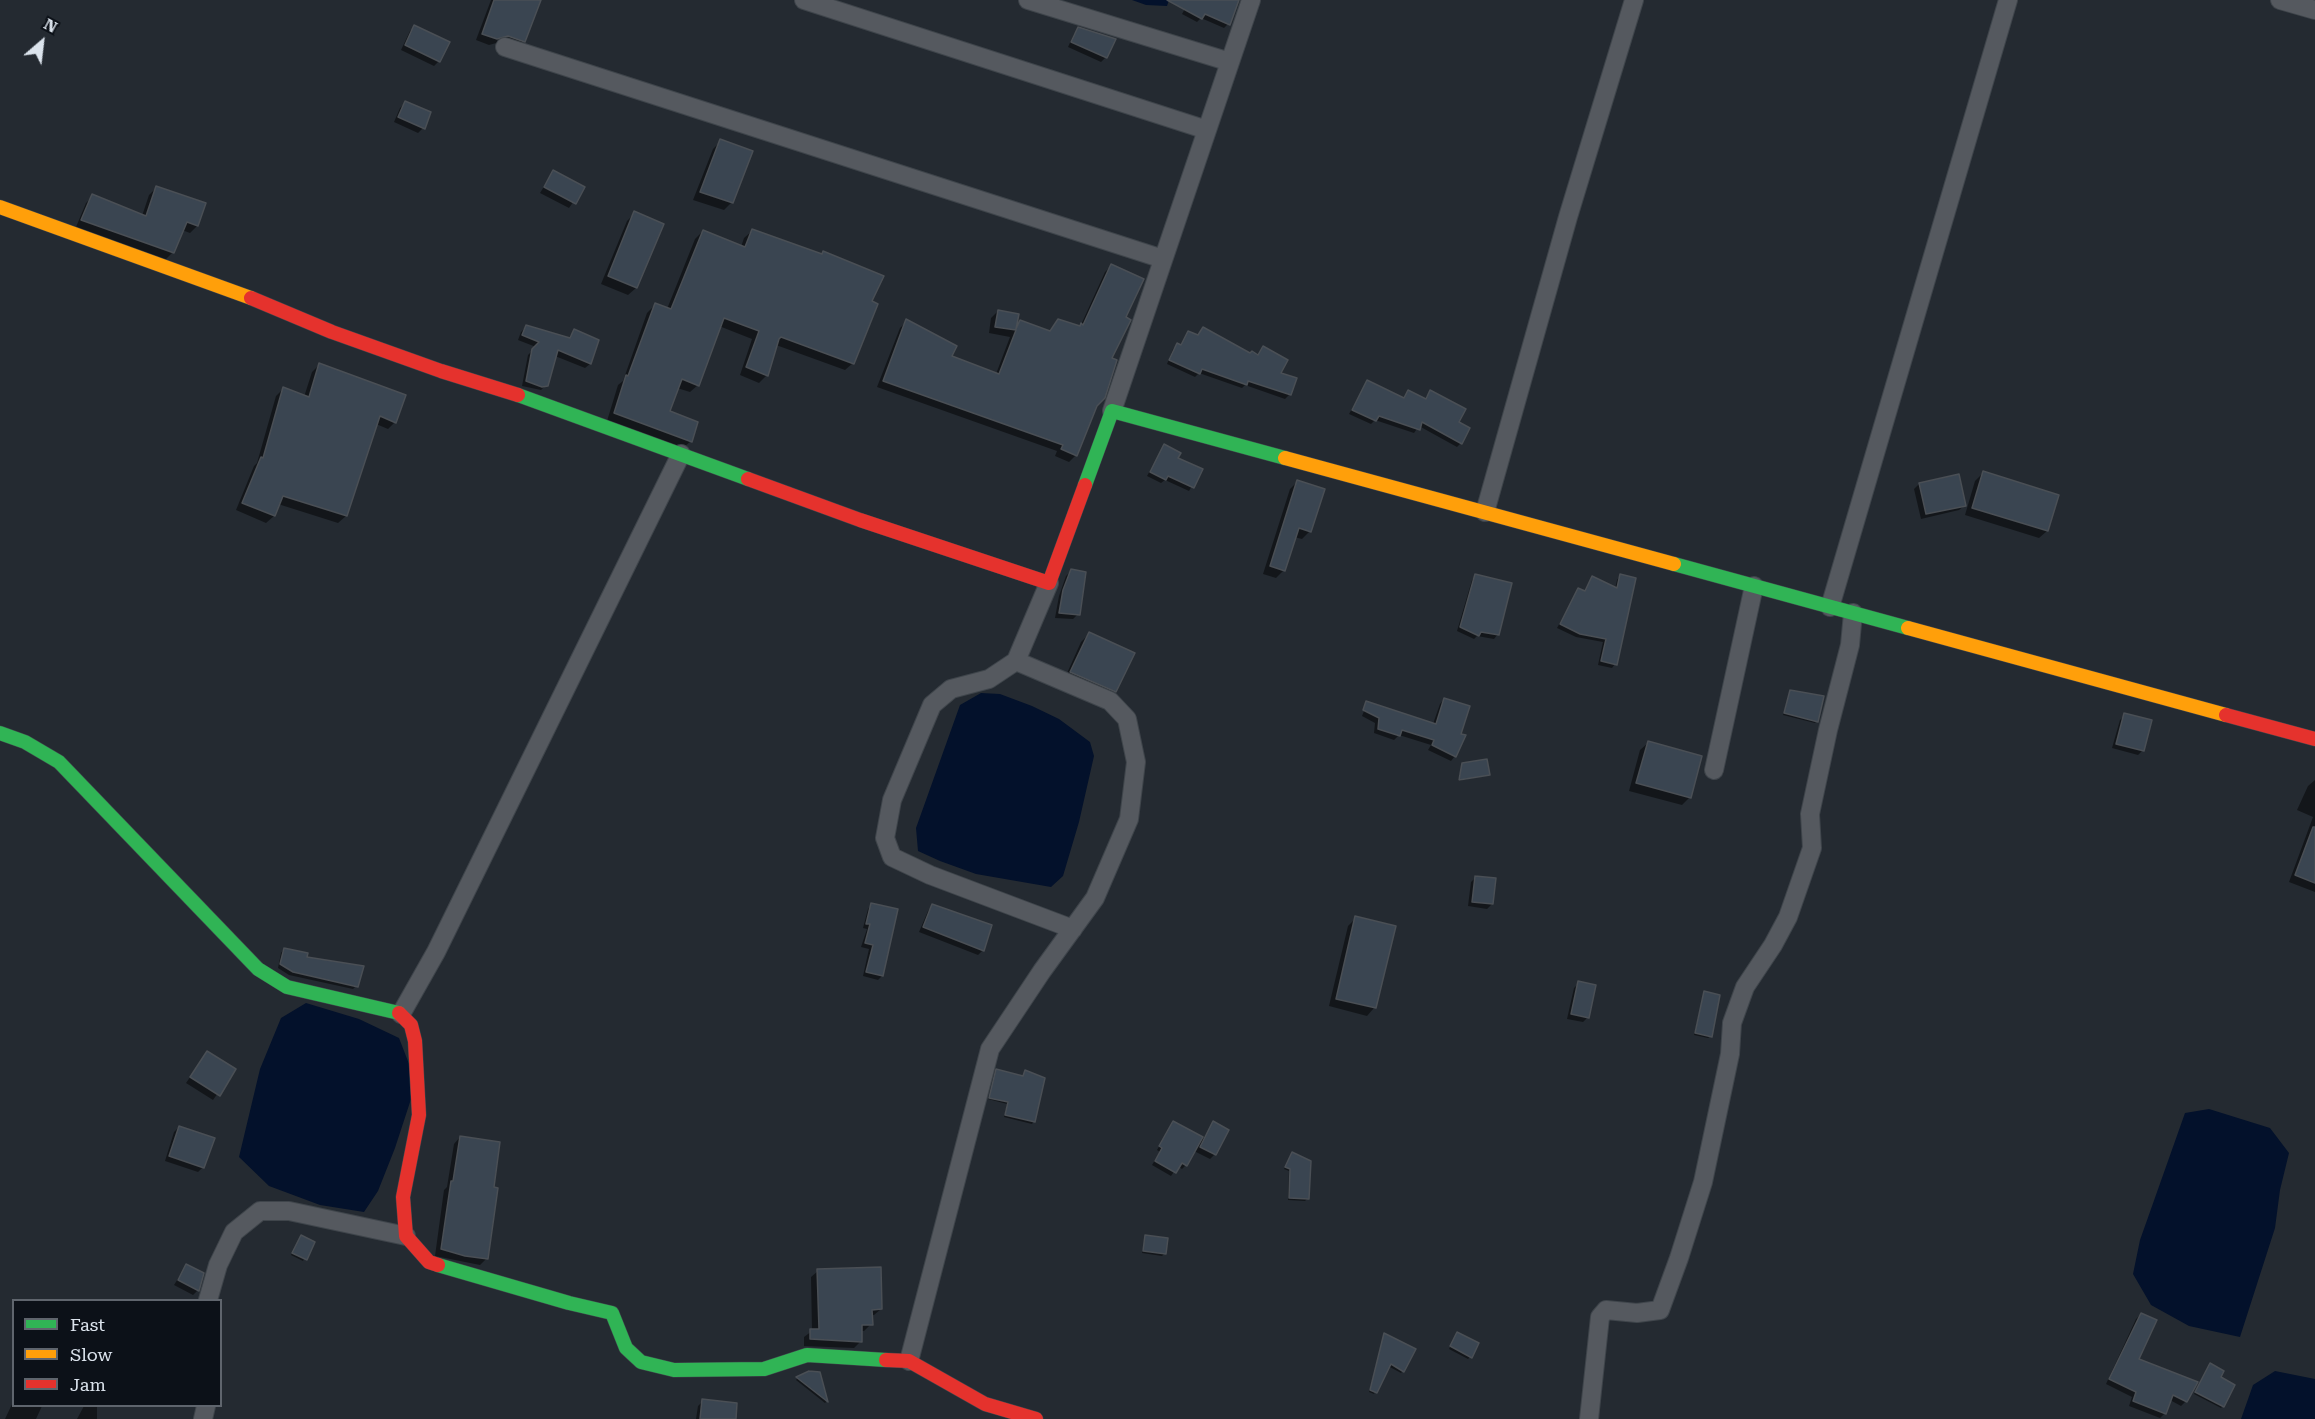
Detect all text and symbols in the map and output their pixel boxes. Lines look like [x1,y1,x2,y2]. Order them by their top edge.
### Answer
north arrow [12,12,72,72]
text: N [41,14,61,37]
legend [12,1299,222,1407]
text: Fast [70,1314,105,1335]
text: Slow [70,1344,112,1365]
text: Jam [70,1374,106,1395]

